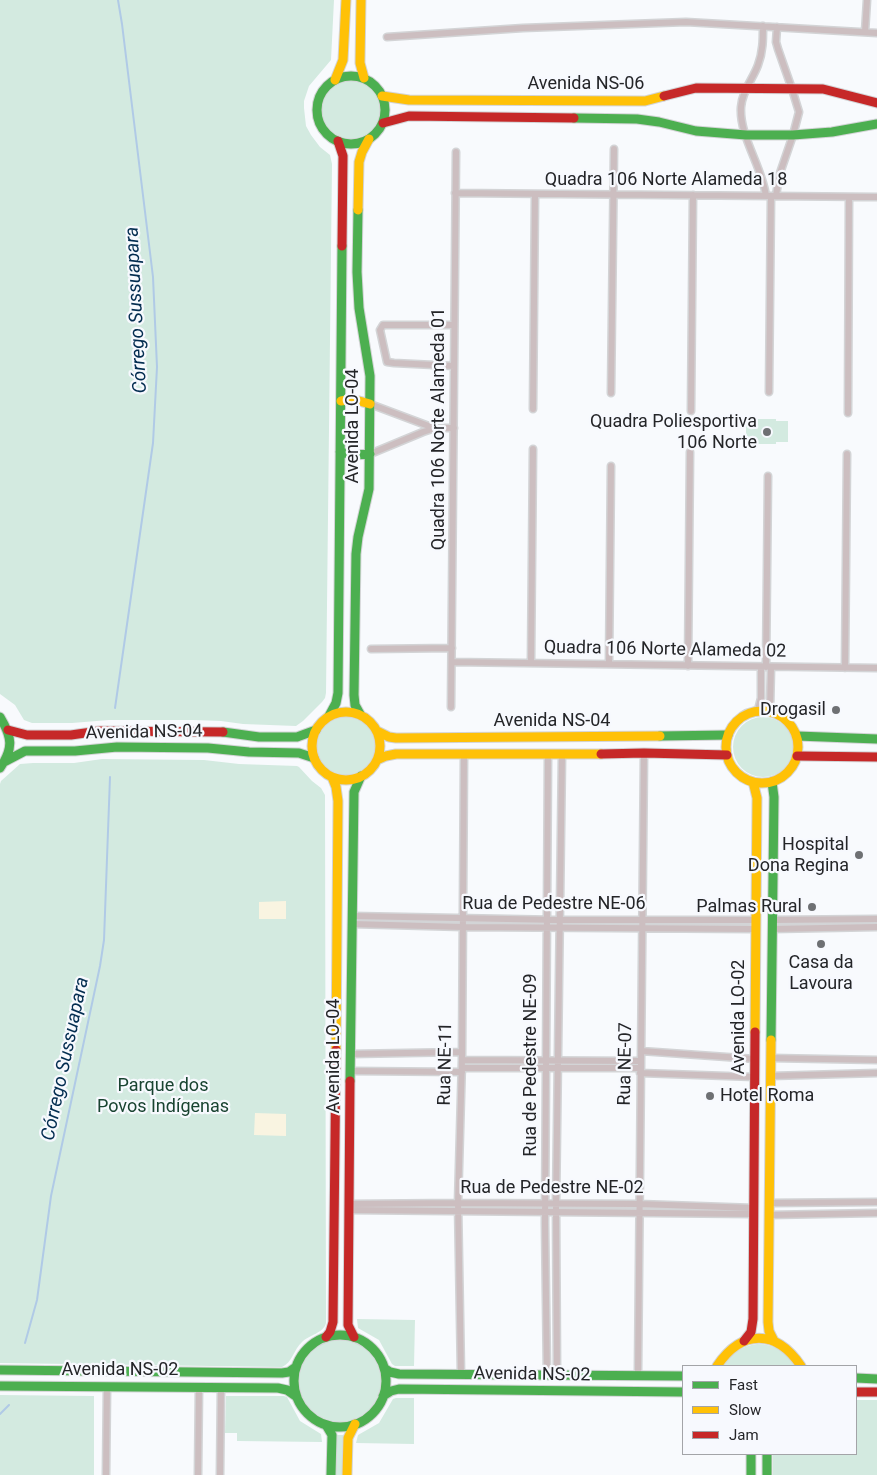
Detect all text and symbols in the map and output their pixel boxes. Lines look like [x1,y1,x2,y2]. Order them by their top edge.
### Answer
street label: Avenida NS-06 [528,73,644,95]
street label: Quadra 106 Norte Alameda 18 [545,169,787,191]
water label: Córrego Sussuapara [121,226,153,394]
street label: Quadra 106 Norte Alameda 01 [428,308,450,550]
street label: Avenida LO-04 [342,369,364,483]
place label: Quadra Poliesportiva 106 Norte [590,411,757,454]
marker: Quadra Poliesportiva 106 Norte [761,426,773,438]
street label: Quadra 106 Norte Alameda 02 [544,637,786,663]
place label: Drogasil [760,699,826,721]
marker: Drogasil [830,704,842,716]
street label: Avenida NS-04 [494,710,610,732]
street label: Avenida NS-04 [85,721,203,745]
place label: Hospital Dona Regina [748,834,849,876]
marker: Hospital Dona Regina [853,849,865,861]
street label: Rua de Pedestre NE-06 [462,893,646,915]
place label: Palmas Rural [696,896,802,918]
marker: Palmas Rural [806,901,818,913]
marker: Casa da Lavoura [815,938,827,950]
place label: Casa da Lavoura [789,952,853,994]
street label: Avenida LO-02 [728,960,750,1074]
street label: Rua de Pedestre NE-09 [520,973,542,1157]
water label: Córrego Sussuapara [38,975,94,1143]
street label: Avenida LO-04 [323,999,345,1113]
street label: Rua NE-11 [434,1022,458,1106]
street label: Rua NE-07 [614,1022,638,1106]
park label: Parque dos Povos Indígenas [97,1075,229,1118]
place label: Hotel Roma [720,1085,814,1107]
marker: Hotel Roma [704,1090,716,1102]
street label: Rua de Pedestre NE-02 [460,1177,644,1199]
street label: Avenida NS-02 [62,1359,178,1381]
street label: Avenida NS-02 [473,1363,591,1387]
legend [682,1365,857,1455]
text: Fast [729,1376,758,1394]
text: Slow [729,1401,761,1419]
text: Jam [729,1426,759,1444]

